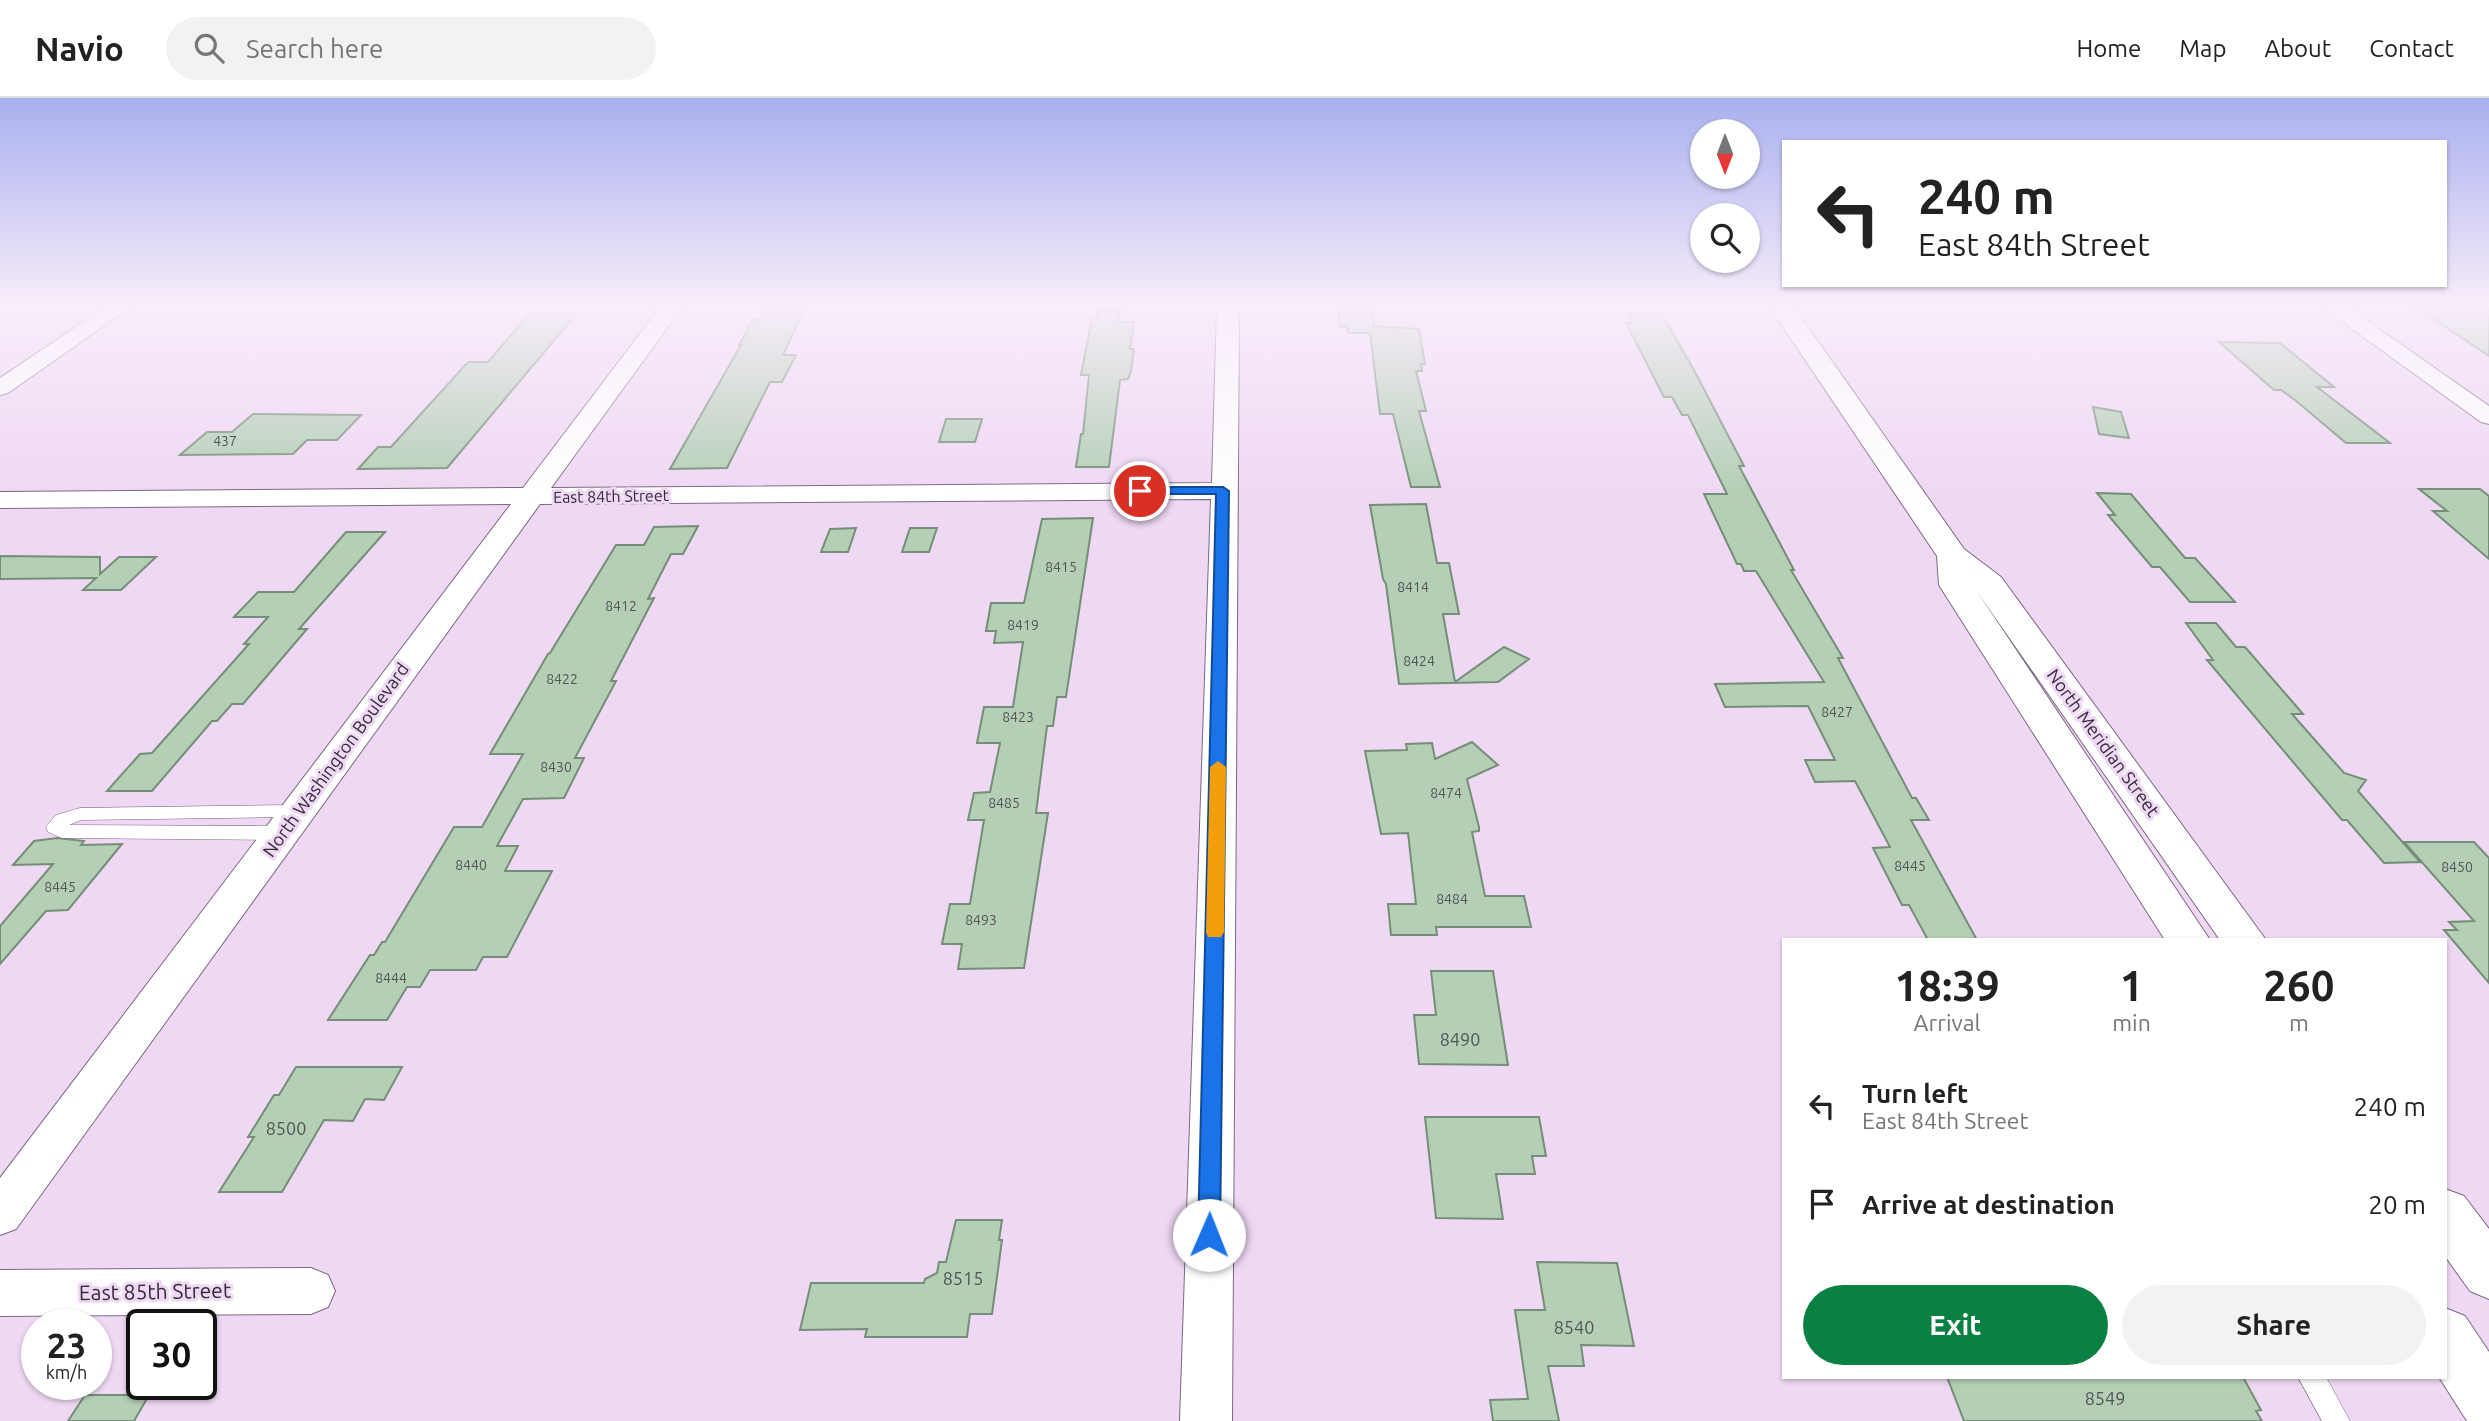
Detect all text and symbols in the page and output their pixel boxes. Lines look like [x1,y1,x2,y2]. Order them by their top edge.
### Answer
search box [166,17,656,80]
icon: search [190,29,228,67]
text: Navio [35,30,124,67]
text: Search here [246,34,383,63]
text: Home [2076,35,2141,62]
text: Map [2179,35,2226,62]
text: About [2264,35,2331,62]
text: Contact [2369,35,2454,62]
north arrow [1690,119,1760,189]
map controls [1690,119,1760,273]
icon: left [1803,168,1894,259]
text: 240 m [1918,168,2055,223]
button: search [1690,203,1760,273]
text: East 84th Street [1918,226,2150,262]
house number: 437 [213,433,237,449]
pin [1110,461,1170,521]
icon: arrive [1121,472,1159,510]
street label: East 84th Street [553,486,670,506]
house number: 8415 [1045,559,1077,575]
house number: 8414 [1397,579,1429,595]
house number: 8412 [605,598,637,614]
house number: 8419 [1007,617,1039,633]
house number: 8424 [1403,653,1435,669]
street label: North Washington Boulevard [258,659,412,860]
street label: North Meridian Street [2044,665,2164,820]
house number: 8422 [546,671,578,687]
house number: 8427 [1821,704,1853,720]
house number: 8423 [1002,709,1034,725]
house number: 8430 [540,759,572,775]
house number: 8474 [1430,785,1462,801]
house number: 8485 [988,795,1020,811]
house number: 8440 [455,857,487,873]
house number: 8445 [1894,858,1926,874]
house number: 8450 [2441,859,2473,875]
house number: 8445 [44,879,76,895]
house number: 8484 [1436,891,1468,907]
house number: 8493 [965,912,997,928]
text: 18:39 [1895,962,2000,1009]
text: 1 [2120,962,2143,1009]
text: 260 [2263,962,2334,1009]
house number: 8444 [375,970,407,986]
text: Arrival [1914,1010,1981,1035]
text: min [2112,1010,2151,1035]
text: m [2289,1010,2309,1035]
house number: 8490 [1440,1029,1480,1049]
text: Turn left [1862,1079,1968,1108]
icon: left [1803,1087,1841,1125]
text: 240 m [2354,1092,2426,1121]
text: East 84th Street [1862,1108,2029,1133]
house number: 8500 [266,1118,306,1138]
icon: arrive [1803,1185,1841,1223]
text: Arrive at destination [1862,1190,2115,1219]
text: 20 m [2368,1190,2426,1219]
position arrow [1172,1198,1246,1272]
house number: 8515 [943,1268,983,1288]
street label: East 85th Street [79,1278,231,1304]
button: Exit [1803,1285,2108,1365]
button: Share [2122,1285,2426,1365]
speed limit sign: 30 [126,1309,217,1400]
house number: 8540 [1554,1317,1594,1337]
text: 23 [47,1325,86,1365]
text: km/h [46,1362,87,1382]
house number: 8549 [2085,1388,2125,1408]

